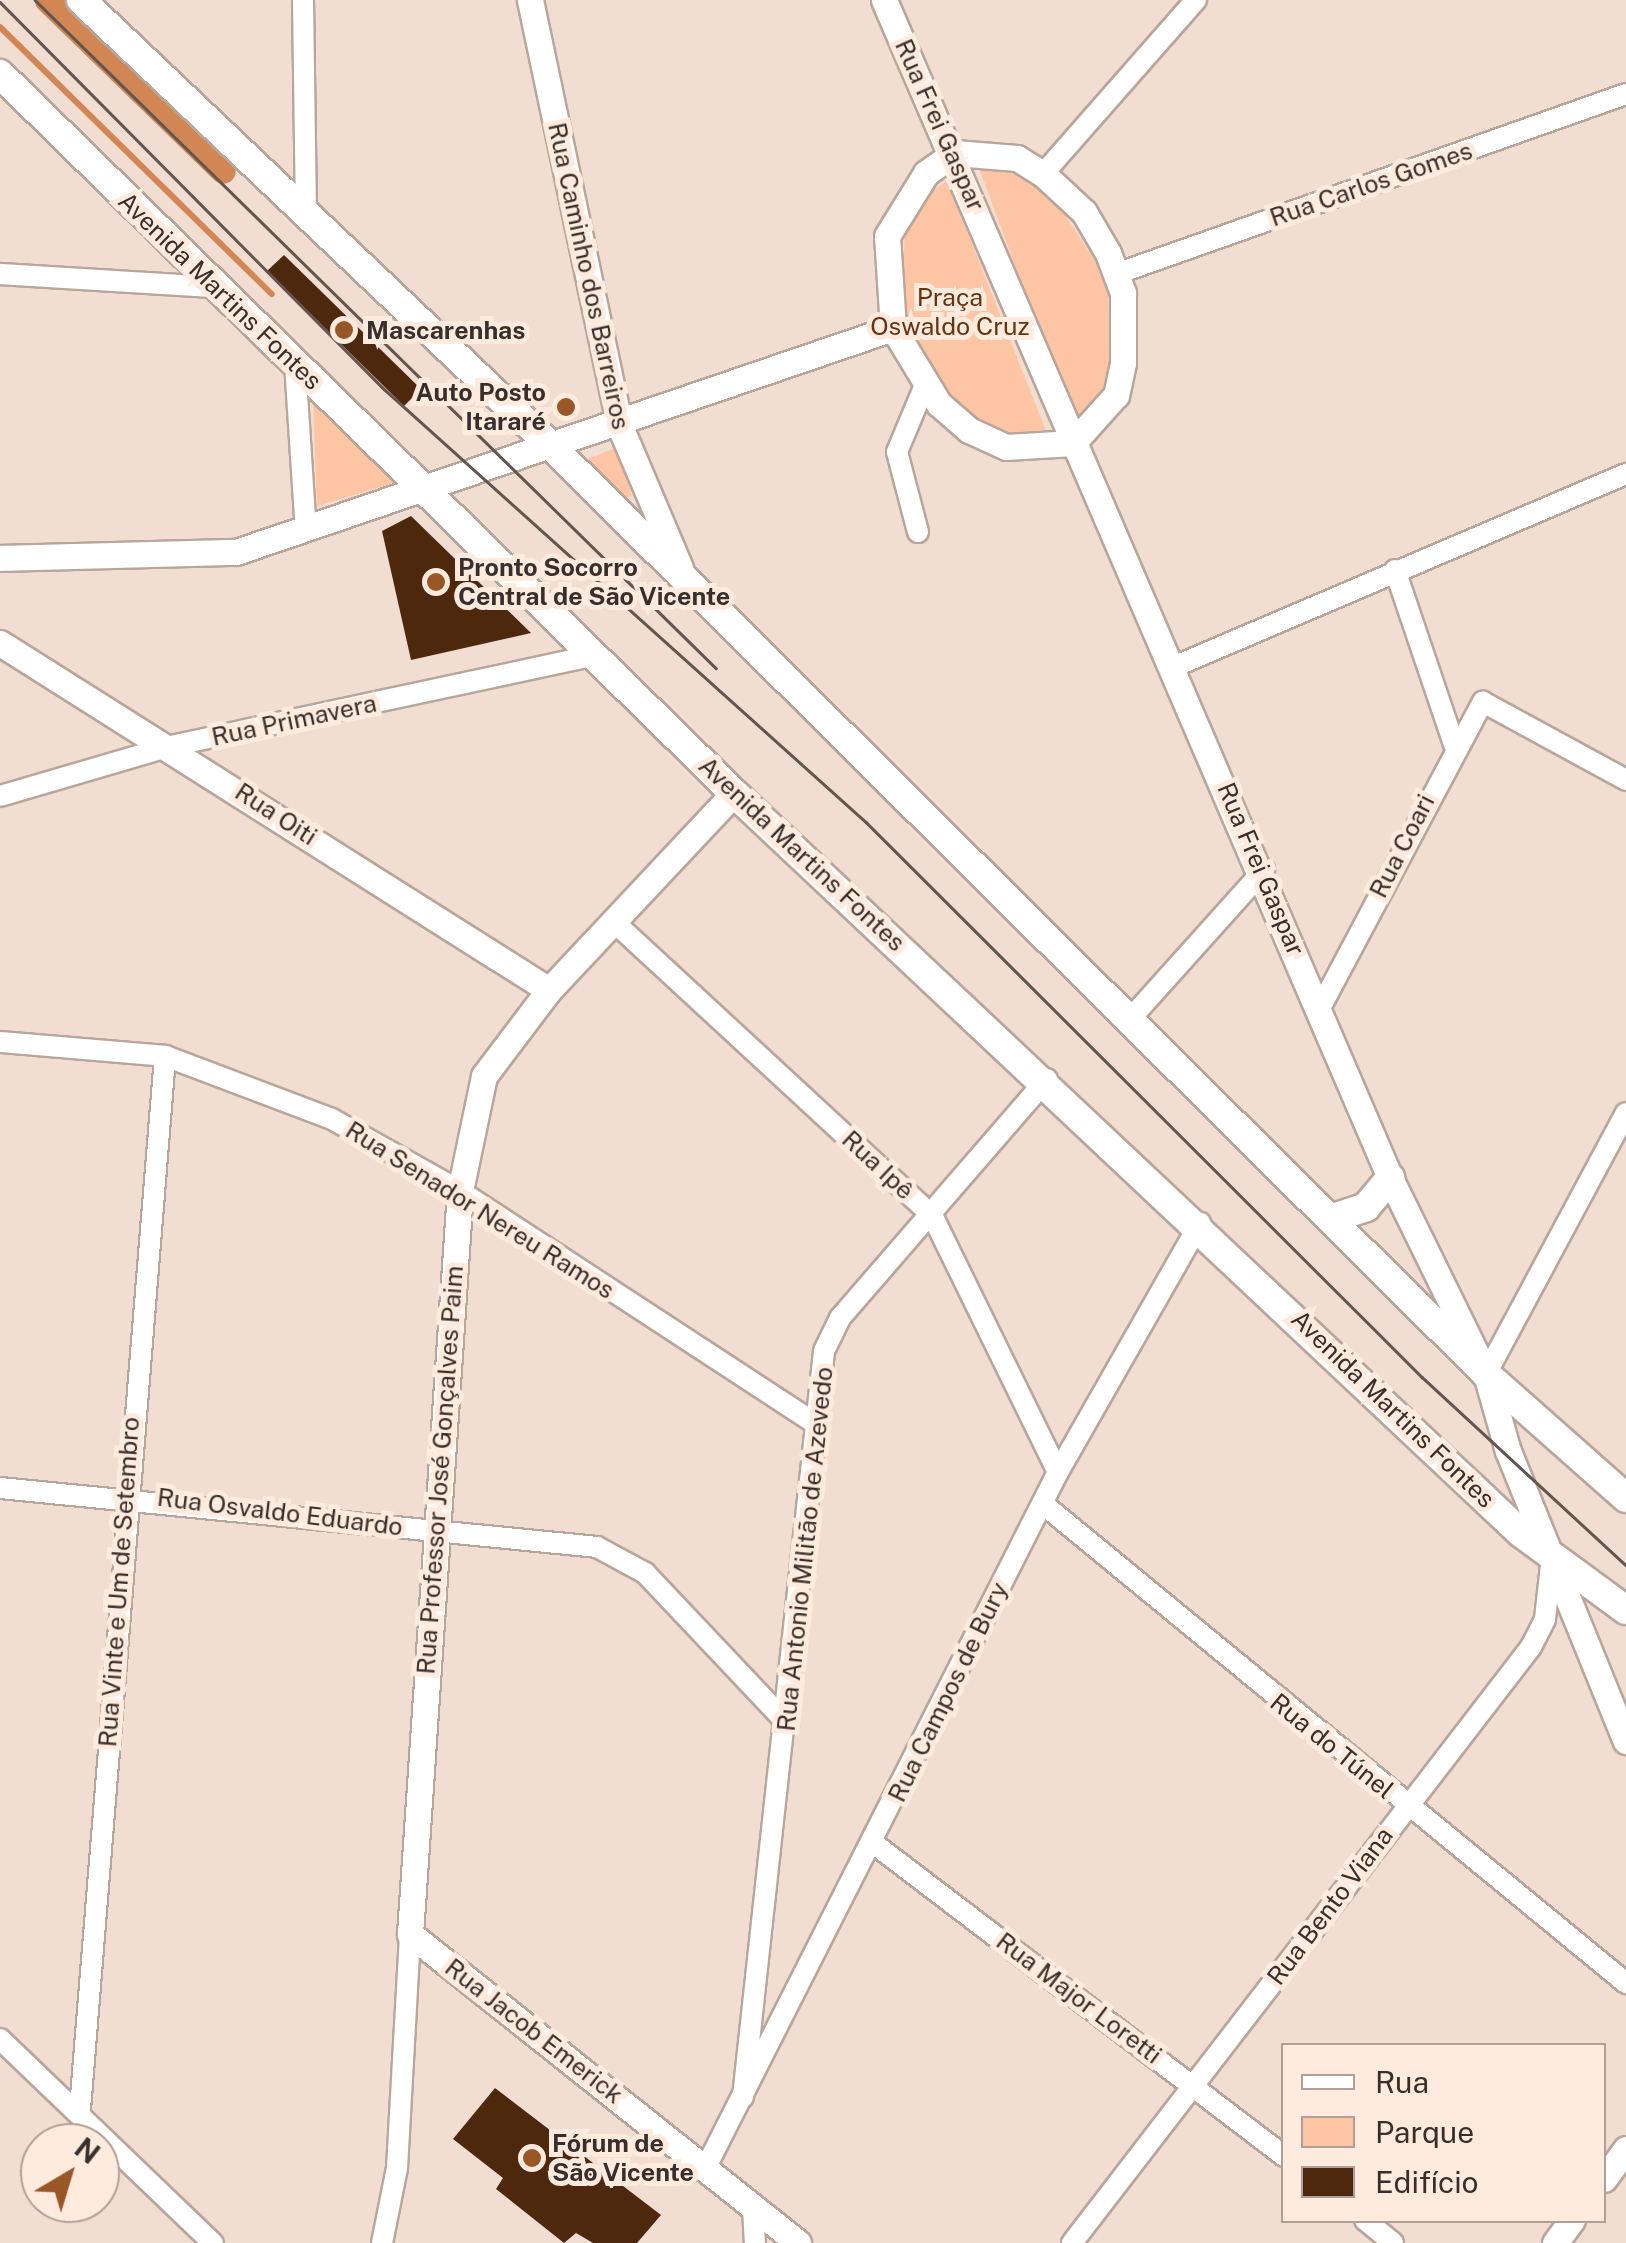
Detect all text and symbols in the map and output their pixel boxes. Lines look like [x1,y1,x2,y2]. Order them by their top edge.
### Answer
street label: Rua Frei Gaspar [889,34,991,216]
street label: Rua Caminho dos Barreiros [542,120,636,432]
street label: Rua Carlos Gomes [1266,135,1476,233]
street label: Avenida Martins Fontes [112,186,328,396]
park label: Praça Oswaldo Cruz [870,283,1030,342]
place label: Mascarenhas [366,315,525,345]
marker: Mascarenhas [331,317,357,343]
place label: Auto Posto Itararé [416,378,546,437]
marker: Auto Posto Itararé [555,396,577,418]
place label: Pronto Socorro Central de São Vicente [458,553,731,612]
marker: Pronto Socorro Central de São Vicente [423,569,449,595]
street label: Rua Primavera [209,688,379,752]
street label: Avenida Martins Fontes [693,751,911,957]
street label: Rua Oiti [230,777,322,851]
street label: Rua Frei Gaspar [1211,778,1311,960]
street label: Rua Coari [1363,789,1441,903]
street label: Rua Senador Nereu Ramos [340,1115,620,1305]
street label: Rua Ipê [836,1124,920,1206]
street label: Rua Professor José Gonçalves Paim [411,1265,469,1675]
street label: Avenida Martins Fontes [1285,1304,1501,1514]
street label: Rua Antonio Militão de Azevedo [771,1365,839,1733]
street label: Rua Vinte e Um de Setembro [92,1415,146,1749]
street label: Rua Osvaldo Eduardo [155,1482,405,1542]
street label: Rua Campos de Bury [882,1577,1014,1807]
street label: Rua do Túnel [1264,1687,1400,1805]
street label: Rua Bento Viana [1261,1821,1399,1991]
street label: Rua Major Loretti [990,1926,1168,2070]
street label: Rua Jacob Emerick [439,1952,629,2110]
legend [1281,2043,1606,2223]
text: Rua [1375,2064,1429,2100]
text: Parque [1375,2114,1474,2150]
north arrow [20,2123,120,2223]
place label: Fórum de São Vicente [552,2129,694,2188]
text: N [69,2131,106,2170]
marker: Fórum de São Vicente [521,2147,543,2169]
text: Edifício [1375,2164,1479,2200]

